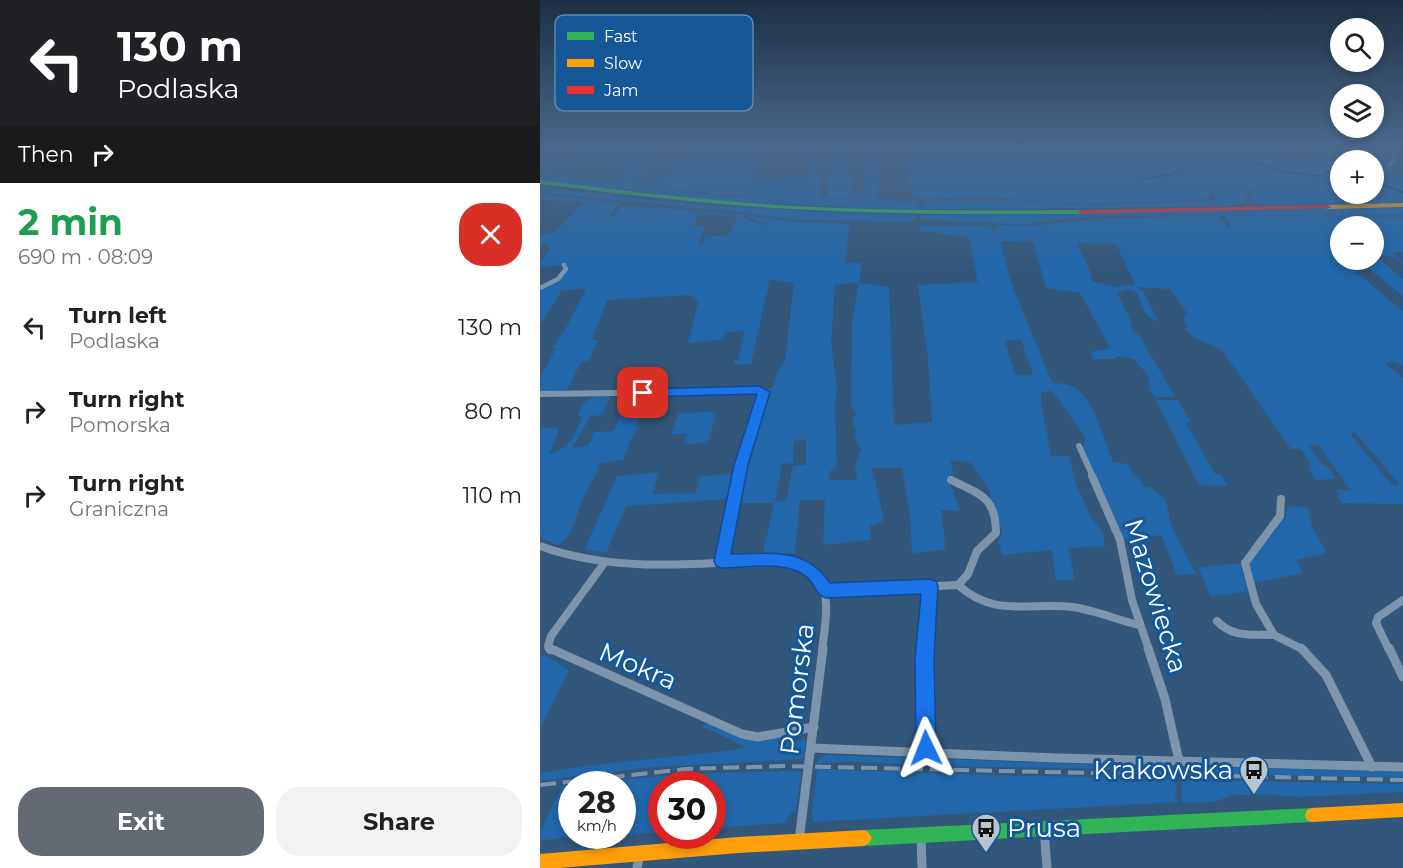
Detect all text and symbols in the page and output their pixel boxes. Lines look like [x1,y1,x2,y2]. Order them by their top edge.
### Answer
legend [555,15,753,111]
map controls [1330,18,1384,270]
button: search [1330,18,1384,72]
text: 130 m [117,20,243,72]
icon: left [18,24,96,102]
text: Fast [604,27,638,46]
text: Slow [604,54,642,73]
text: Podlaska [117,72,239,105]
text: Jam [603,81,638,100]
button: layers [1330,84,1384,138]
icon: right [86,138,119,171]
text: Then [18,141,74,168]
button: + [1330,150,1384,204]
text: 2 min [18,200,123,244]
button: close [459,203,522,266]
button: − [1330,216,1384,270]
text: 690 m · 08:09 [18,245,153,269]
text: Turn left [69,302,167,329]
icon: left [18,311,51,344]
text: 130 m [458,314,522,341]
text: Podlaska [69,329,160,353]
pin [617,367,668,418]
icon: arrive [626,376,659,409]
text: Turn right [69,386,184,413]
icon: right [18,395,51,428]
text: 80 m [464,398,522,425]
text: Pomorska [69,413,171,437]
text: Turn right [69,470,184,497]
icon: right [18,479,51,512]
text: 110 m [462,482,522,509]
text: Graniczna [69,497,169,521]
street label: Mazowiecka [1117,515,1195,677]
street label: Pomorska [773,621,821,757]
street label: Mokra [594,635,682,697]
position arrow [894,716,958,780]
place label: Krakowska [1093,754,1233,786]
bus stop icon: Krakowska [1238,754,1270,796]
speed limit sign: 30 [648,771,726,849]
text: 28 [578,784,616,821]
button: Exit [18,787,264,856]
button: Share [276,787,522,856]
bus stop icon: Prusa [970,812,1002,854]
place label: Prusa [1007,812,1081,844]
text: km/h [577,816,617,835]

